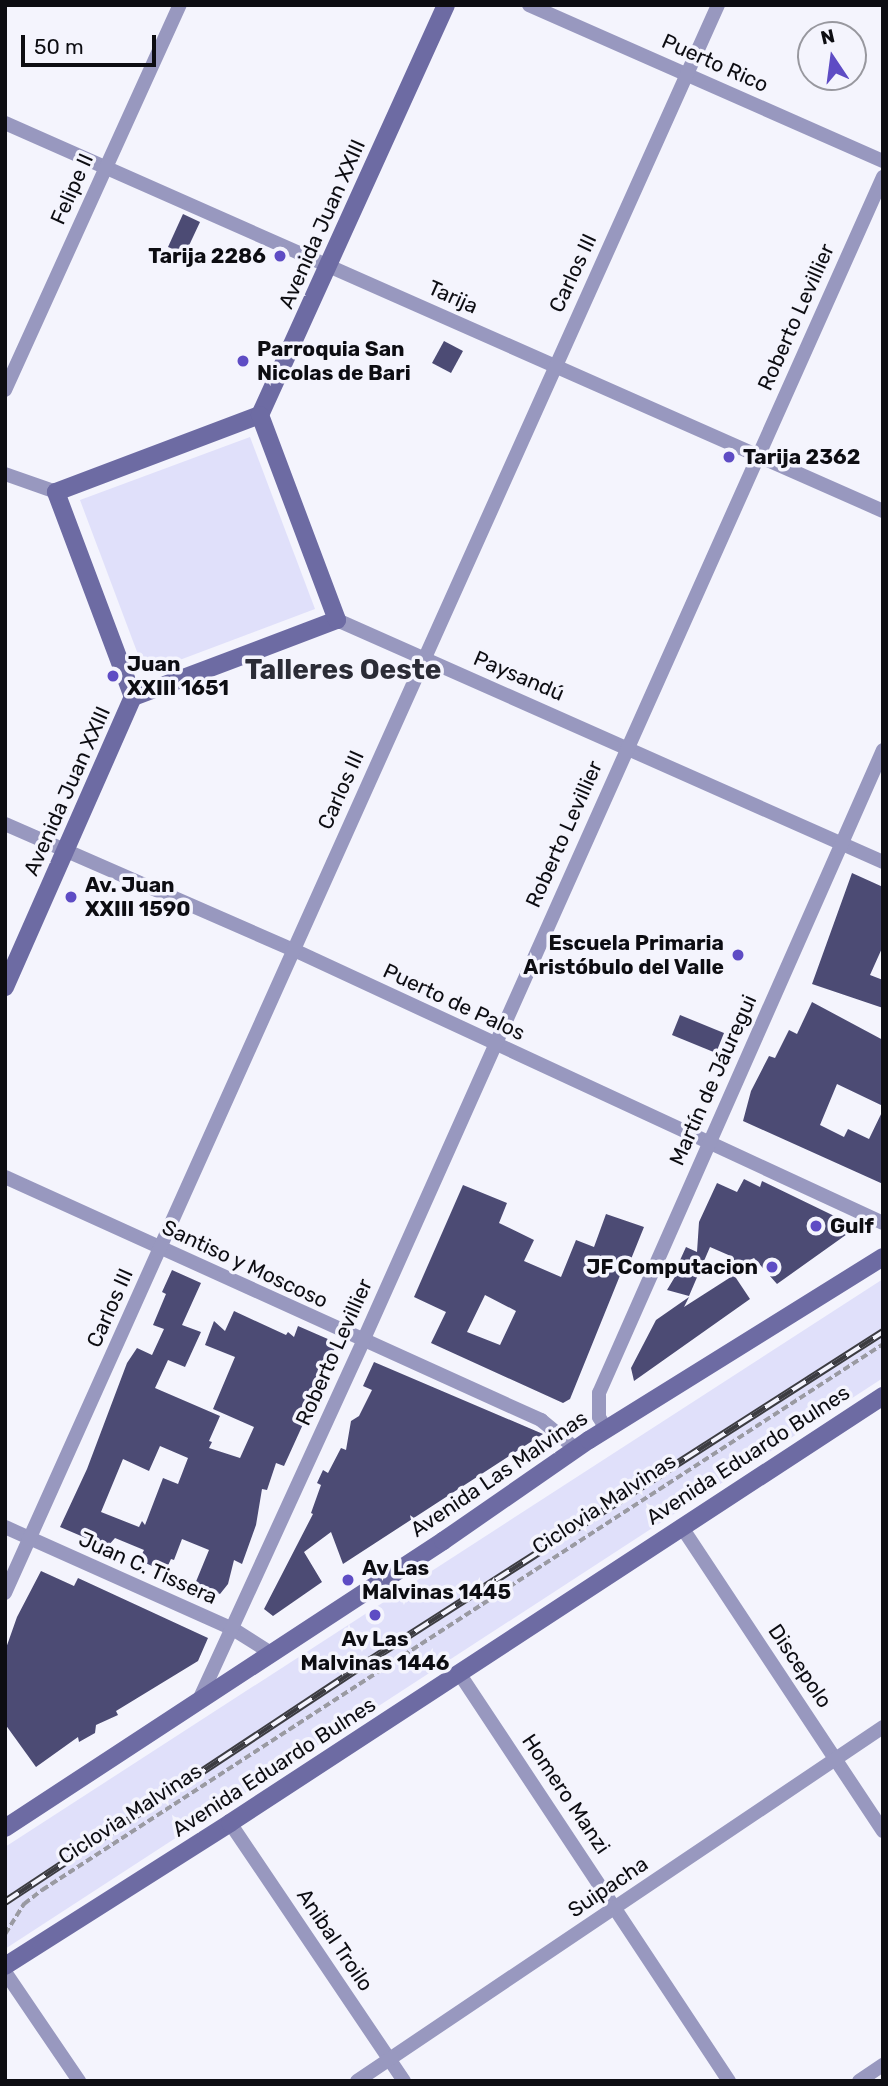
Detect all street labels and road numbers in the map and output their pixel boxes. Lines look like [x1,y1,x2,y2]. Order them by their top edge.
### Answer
street label: Puerto Rico [658,28,772,98]
street label: Avenida Juan XXIII [273,135,371,313]
street label: Felipe II [45,150,99,228]
street label: Carlos III [544,230,602,316]
street label: Roberto Levillier [752,240,840,394]
street label: Tarija [424,275,482,319]
street label: Paysandú [470,646,568,706]
street label: Avenida Juan XXIII [18,702,116,880]
street label: Carlos III [312,747,370,833]
street label: Roberto Levillier [520,757,608,911]
street label: Puerto de Palos [379,958,529,1046]
street label: Martín de Jáuregui [664,991,762,1169]
street label: Santiso y Moscoso [158,1214,332,1314]
street label: Carlos III [81,1265,139,1351]
street label: Roberto Levillier [290,1275,378,1429]
street label: Avenida Eduardo Bulnes [642,1380,854,1530]
street label: Avenida Las Malvinas [406,1405,592,1543]
street label: Ciclovia Malvinas [528,1448,680,1560]
street label: Juan C. Tissera [75,1526,221,1610]
street label: Discepolo [763,1619,837,1713]
street label: Avenida Eduardo Bulnes [168,1692,380,1842]
street label: Homero Manzi [517,1729,615,1859]
street label: Ciclovia Malvinas [54,1758,206,1870]
street label: Suipacha [563,1851,653,1923]
street label: Anibal Troilo [291,1884,379,1996]

